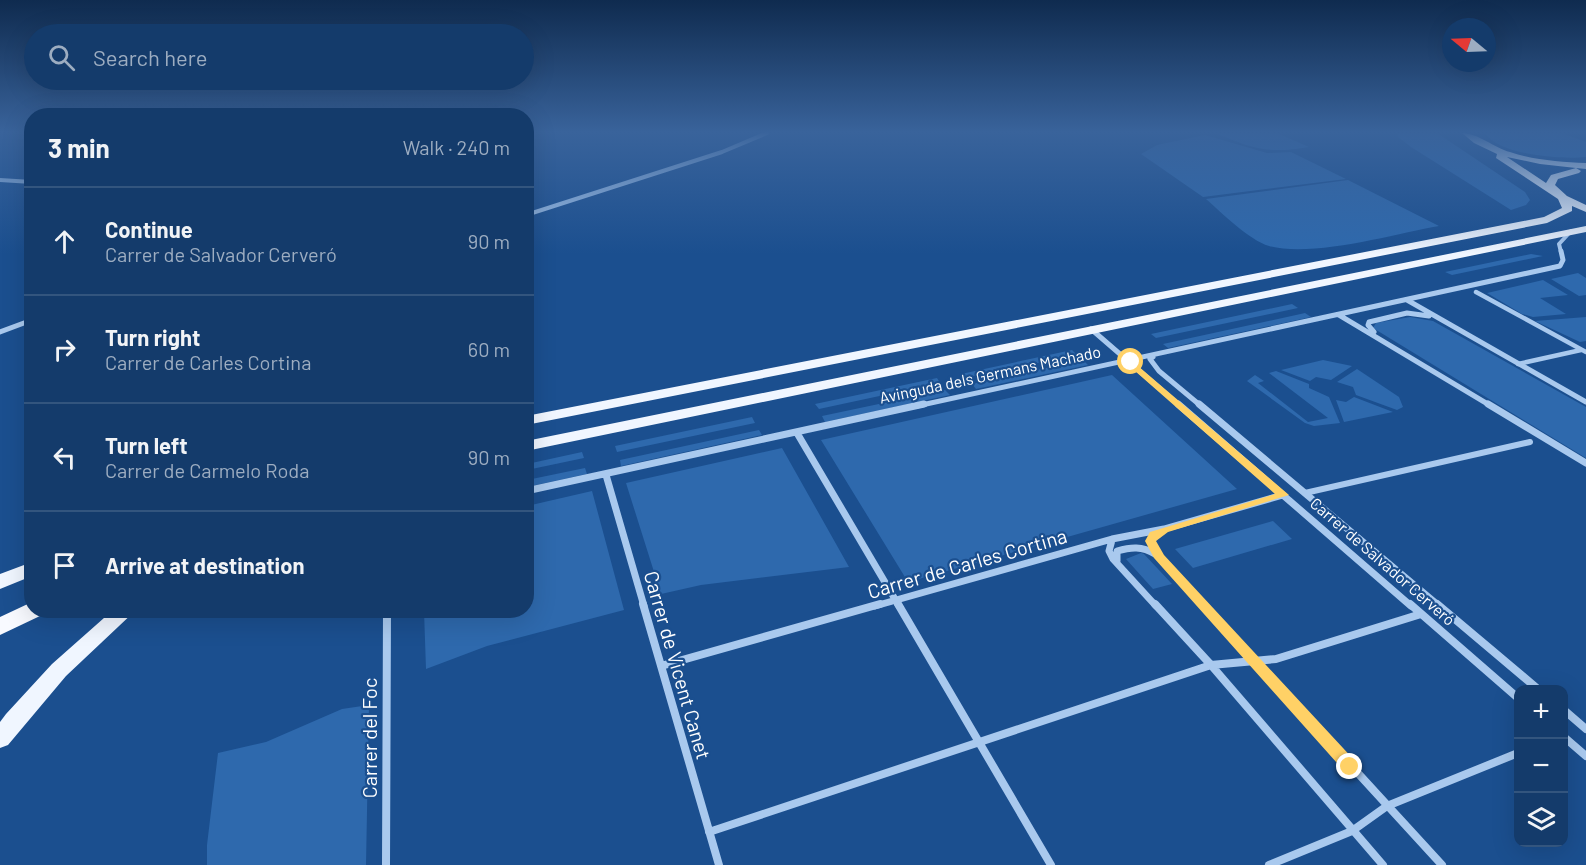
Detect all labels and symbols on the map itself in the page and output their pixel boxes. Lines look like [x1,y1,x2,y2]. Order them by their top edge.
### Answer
north arrow [1442,18,1496,72]
street label: Avinguda dels Germans Machado [878,341,1102,407]
route start [1117,348,1143,374]
street label: Carrer de Salvador Cerveró [1307,493,1459,629]
street label: Carrer de Carles Cortina [865,523,1069,603]
street label: Carrer de Vicent Canet [640,568,716,762]
street label: Carrer del Foc [357,678,381,798]
route end [1336,753,1362,779]

